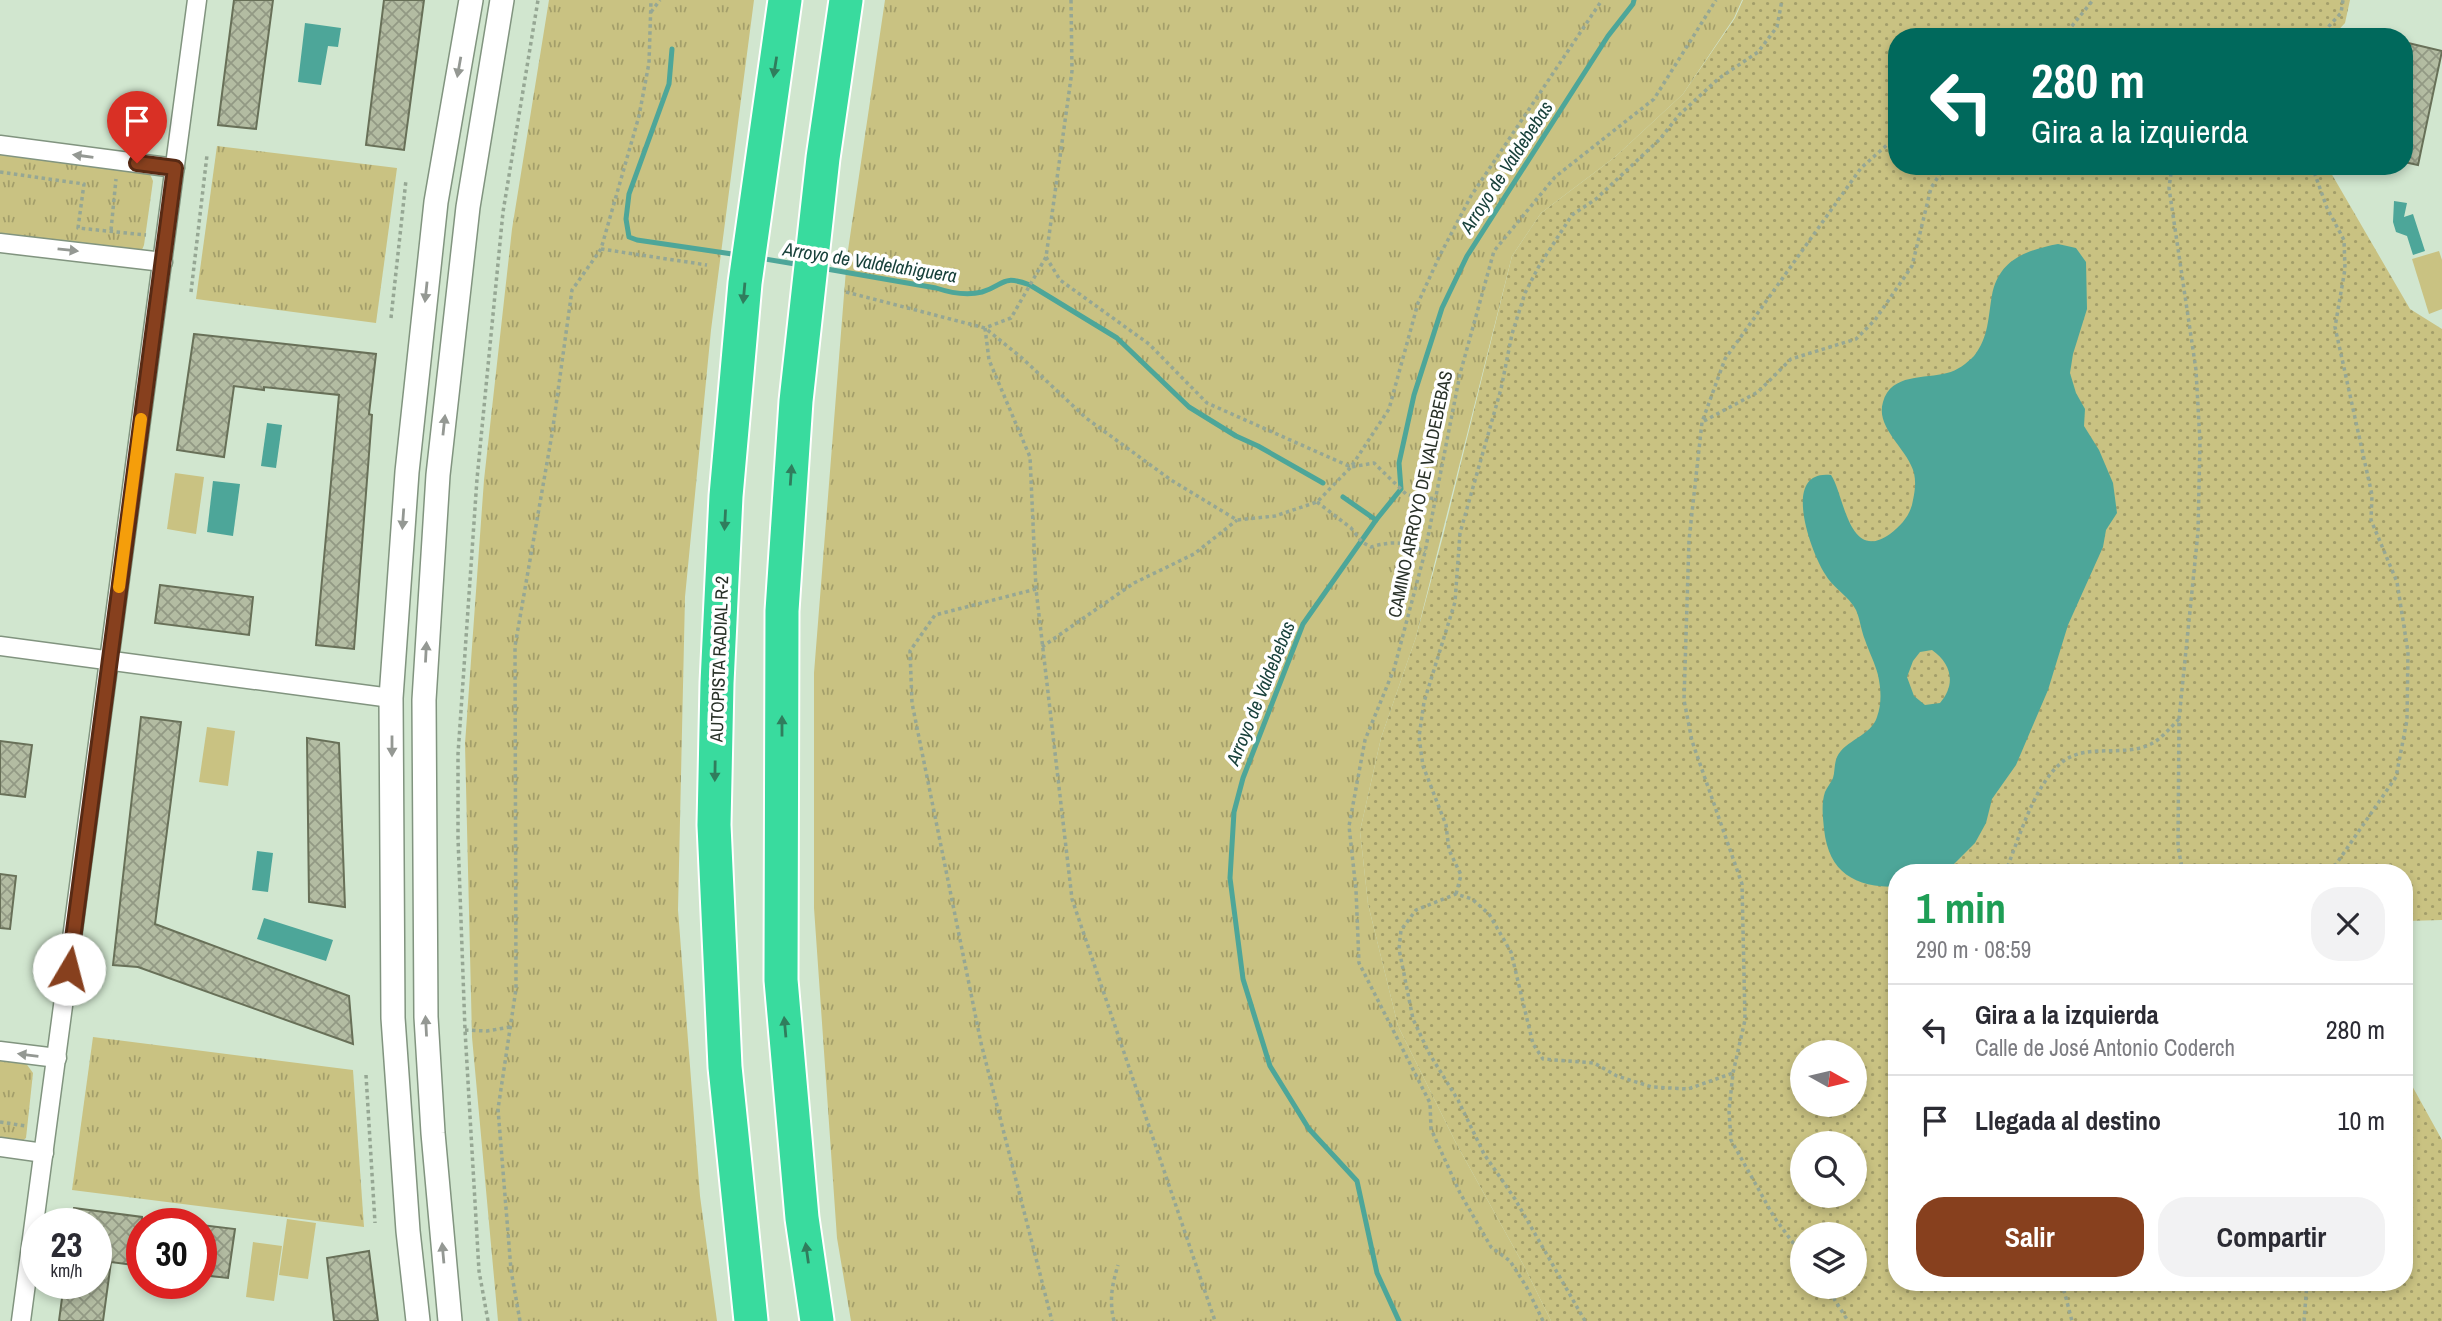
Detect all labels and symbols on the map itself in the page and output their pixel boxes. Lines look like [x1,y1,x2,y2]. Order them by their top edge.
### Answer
one-way arrow [453,56,464,78]
one-way arrow [769,56,780,78]
pin [107,91,167,163]
water label: Arroyo de Valdebebas [1453,96,1559,239]
one-way arrow [72,150,94,161]
water label: Arroyo de Valdelahiguera [780,235,959,289]
one-way arrow [57,245,79,256]
one-way arrow [420,281,431,303]
one-way arrow [738,282,749,304]
street label: CAMINO ARROYO DE VALDEBEBAS [1382,368,1458,620]
one-way arrow [439,414,450,436]
one-way arrow [786,463,797,485]
one-way arrow [398,508,409,530]
one-way arrow [720,509,731,531]
street label: AUTOPISTA RADIAL R-2 [704,575,734,744]
water label: Arroyo de Valdebebas [1219,617,1301,770]
one-way arrow [421,641,432,663]
one-way arrow [776,715,788,737]
one-way arrow [386,735,398,757]
one-way arrow [709,761,721,783]
position arrow [32,932,106,1006]
one-way arrow [421,1015,432,1037]
one-way arrow [779,1016,790,1038]
north arrow [1790,1040,1867,1116]
one-way arrow [17,1049,39,1060]
speed limit sign: 30 [126,1208,217,1299]
one-way arrow [438,1242,449,1264]
one-way arrow [801,1242,812,1264]

